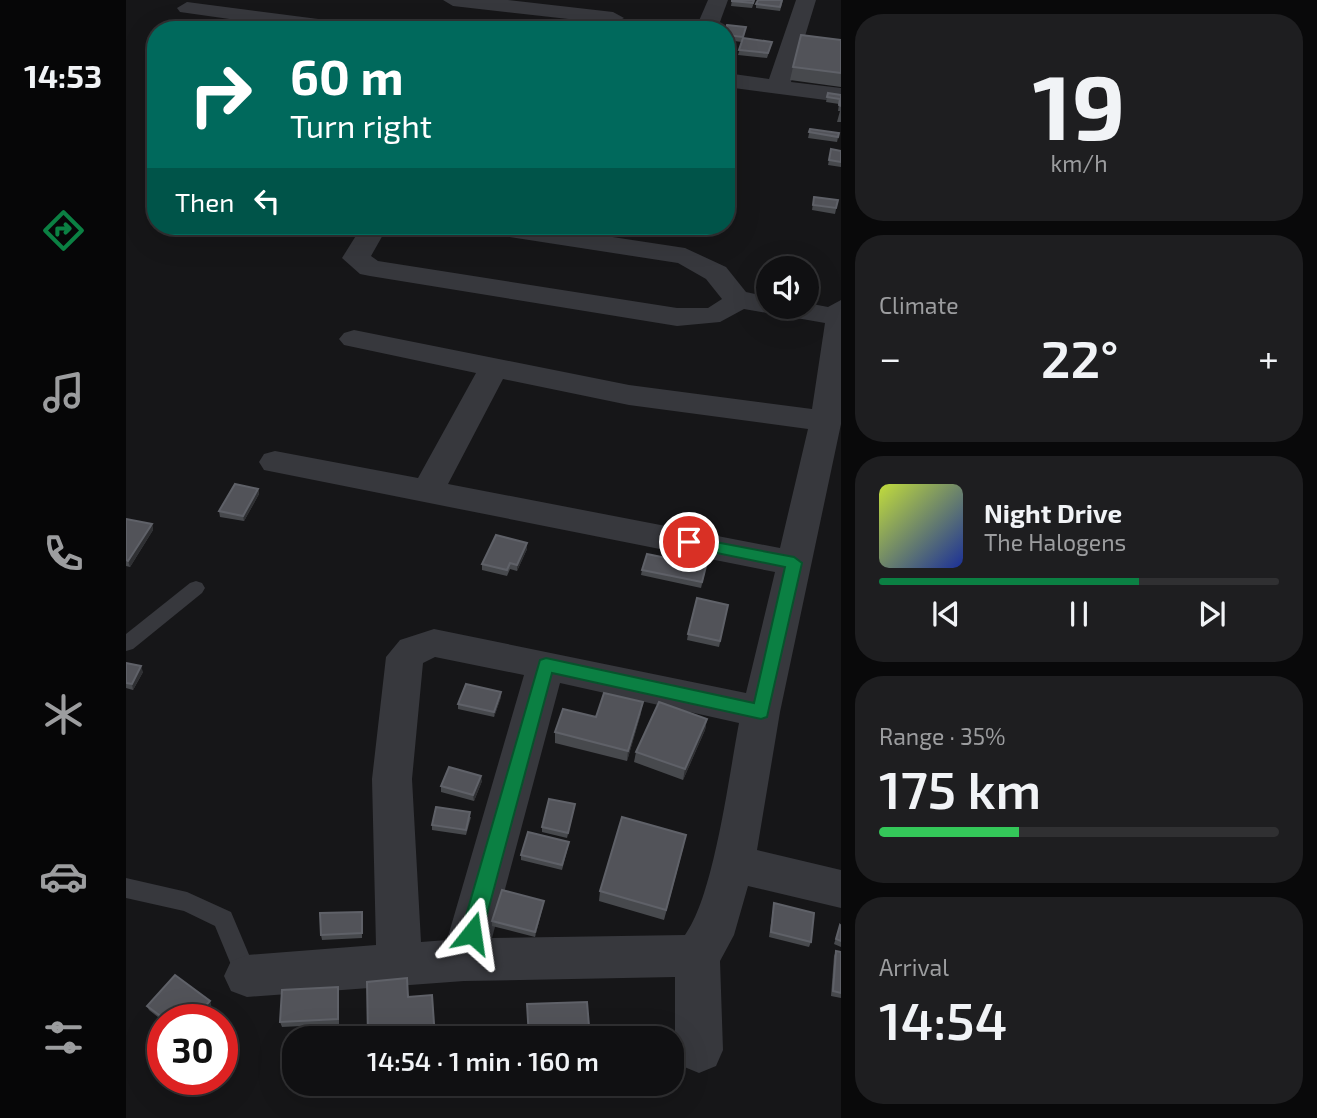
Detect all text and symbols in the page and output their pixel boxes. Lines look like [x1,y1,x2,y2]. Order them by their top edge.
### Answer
text: 60 m [290,46,404,105]
icon: right [175,49,266,140]
text: 19 [1032,49,1126,158]
text: 14:53 [24,56,102,94]
text: Turn right [290,106,432,144]
text: km/h [1050,149,1108,177]
icon: left [248,182,286,220]
text: Then [175,186,234,217]
icon: directions [39,206,88,255]
map controls [756,256,819,319]
button: sound [756,256,819,319]
text: Climate [879,291,959,319]
text: 22° [1041,326,1119,388]
text: − [879,334,901,380]
text: + [1258,334,1279,380]
icon: music [39,368,88,417]
text: Night Drive [984,497,1122,528]
pin [659,512,719,572]
icon: arrive [670,523,708,561]
text: The Halogens [984,528,1126,556]
icon: phone [39,529,88,578]
icon: previous [927,595,965,633]
icon: pause [1060,595,1098,633]
icon: next [1193,595,1231,633]
icon: climate [39,690,88,739]
text: Range · 35% [879,722,1006,750]
text: 175 km [879,757,1041,819]
icon: car [39,852,88,901]
position arrow [435,896,509,970]
text: Arrival [879,953,949,981]
text: 14:54 [879,988,1007,1050]
speed limit sign: 30 [147,1004,238,1095]
icon: filters [39,1013,88,1062]
text: 14:54 · 1 min · 160 m [367,1045,599,1076]

